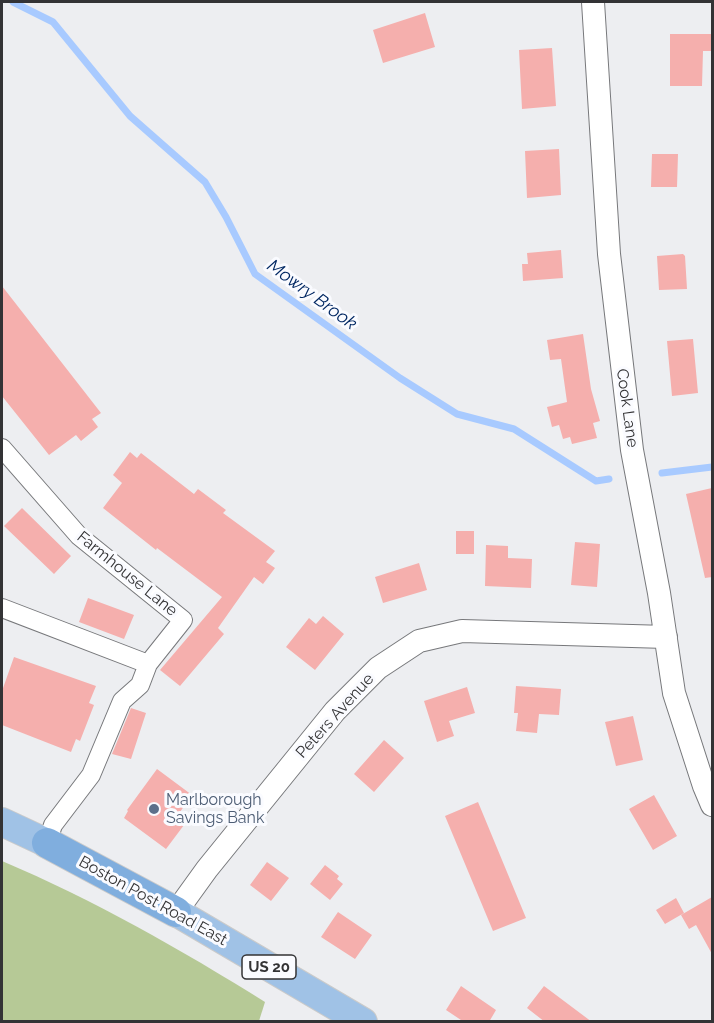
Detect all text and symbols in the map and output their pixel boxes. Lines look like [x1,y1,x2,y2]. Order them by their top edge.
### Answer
water label: Mowry Brook [263,255,361,335]
street label: Cook Lane [612,367,642,449]
street label: Farmhouse Lane [73,528,181,620]
street label: Peters Avenue [292,670,378,762]
place label: Marlborough Savings Bank [166,790,264,828]
marker: Marlborough Savings Bank [147,802,161,816]
street label: Boston Post Road East [76,852,230,950]
road number: US 20 [242,955,296,979]

